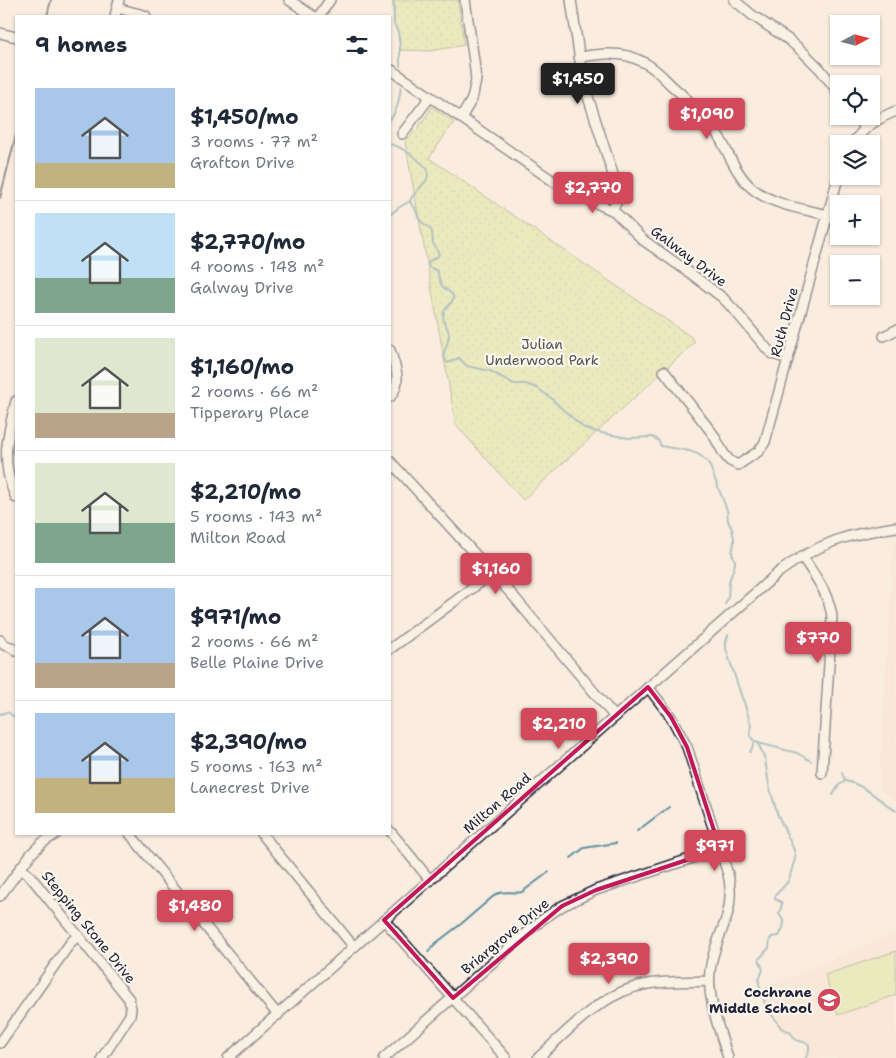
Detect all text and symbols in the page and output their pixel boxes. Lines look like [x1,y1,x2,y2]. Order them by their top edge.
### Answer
north arrow [830,15,880,65]
map controls [830,15,880,305]
text: 9 homes [35,31,127,59]
icon: filters [343,31,371,59]
pin: $1,450 [537,62,619,105]
text: $1,450 [552,68,604,89]
button: locate [830,75,880,125]
pin: $1,090 [666,98,748,140]
text: $1,450/mo [190,103,299,131]
text: $1,090 [680,103,734,124]
icon: home [75,108,135,168]
text: 3 rooms · 77 m² [190,131,318,152]
button: layers [830,135,880,185]
text: Grafton Drive [190,152,295,173]
pin: $2,770 [552,172,634,214]
text: $2,770 [564,177,622,198]
button: + [830,195,880,245]
street label: Galway Drive [647,221,731,291]
text: $2,770/mo [190,228,305,256]
icon: home [75,233,135,293]
button: − [830,255,880,305]
text: 4 rooms · 148 m² [190,256,324,277]
text: Galway Drive [190,277,294,298]
street label: Ruth Drive [766,285,802,359]
park label: Julian Underwood Park [485,335,599,369]
text: $1,160/mo [190,353,294,381]
icon: home [75,358,135,418]
text: 2 rooms · 66 m² [190,381,318,402]
text: Tipperary Place [190,402,310,423]
text: $2,210/mo [190,478,301,506]
icon: home [75,483,135,543]
text: 5 rooms · 143 m² [190,506,322,527]
text: Milton Road [190,527,286,548]
pin: $1,160 [455,552,537,595]
text: $1,160 [471,558,521,579]
text: $971/mo [190,603,281,631]
icon: home [75,608,135,668]
pin: $770 [788,622,848,664]
text: $770 [796,627,840,648]
text: 2 rooms · 66 m² [190,631,318,652]
text: Belle Plaine Drive [190,652,324,673]
pin: $2,210 [518,708,600,750]
text: $2,210 [532,713,586,734]
text: $2,390/mo [190,728,307,756]
icon: home [75,733,135,793]
text: 5 rooms · 163 m² [190,756,323,777]
street label: Milton Road [459,769,535,837]
text: Lanecrest Drive [190,777,310,798]
pin: $971 [685,830,745,872]
text: $971 [695,835,735,856]
street label: Stepping Stone Drive [38,867,140,987]
pin: $1,480 [154,890,236,932]
street label: Briargrove Drive [457,894,553,978]
text: $1,480 [168,895,222,916]
pin: $2,390 [568,942,650,985]
text: $2,390 [580,948,638,969]
place label: Cochrane Middle School [709,983,812,1017]
school or university icon: Cochrane Middle School [816,987,842,1013]

